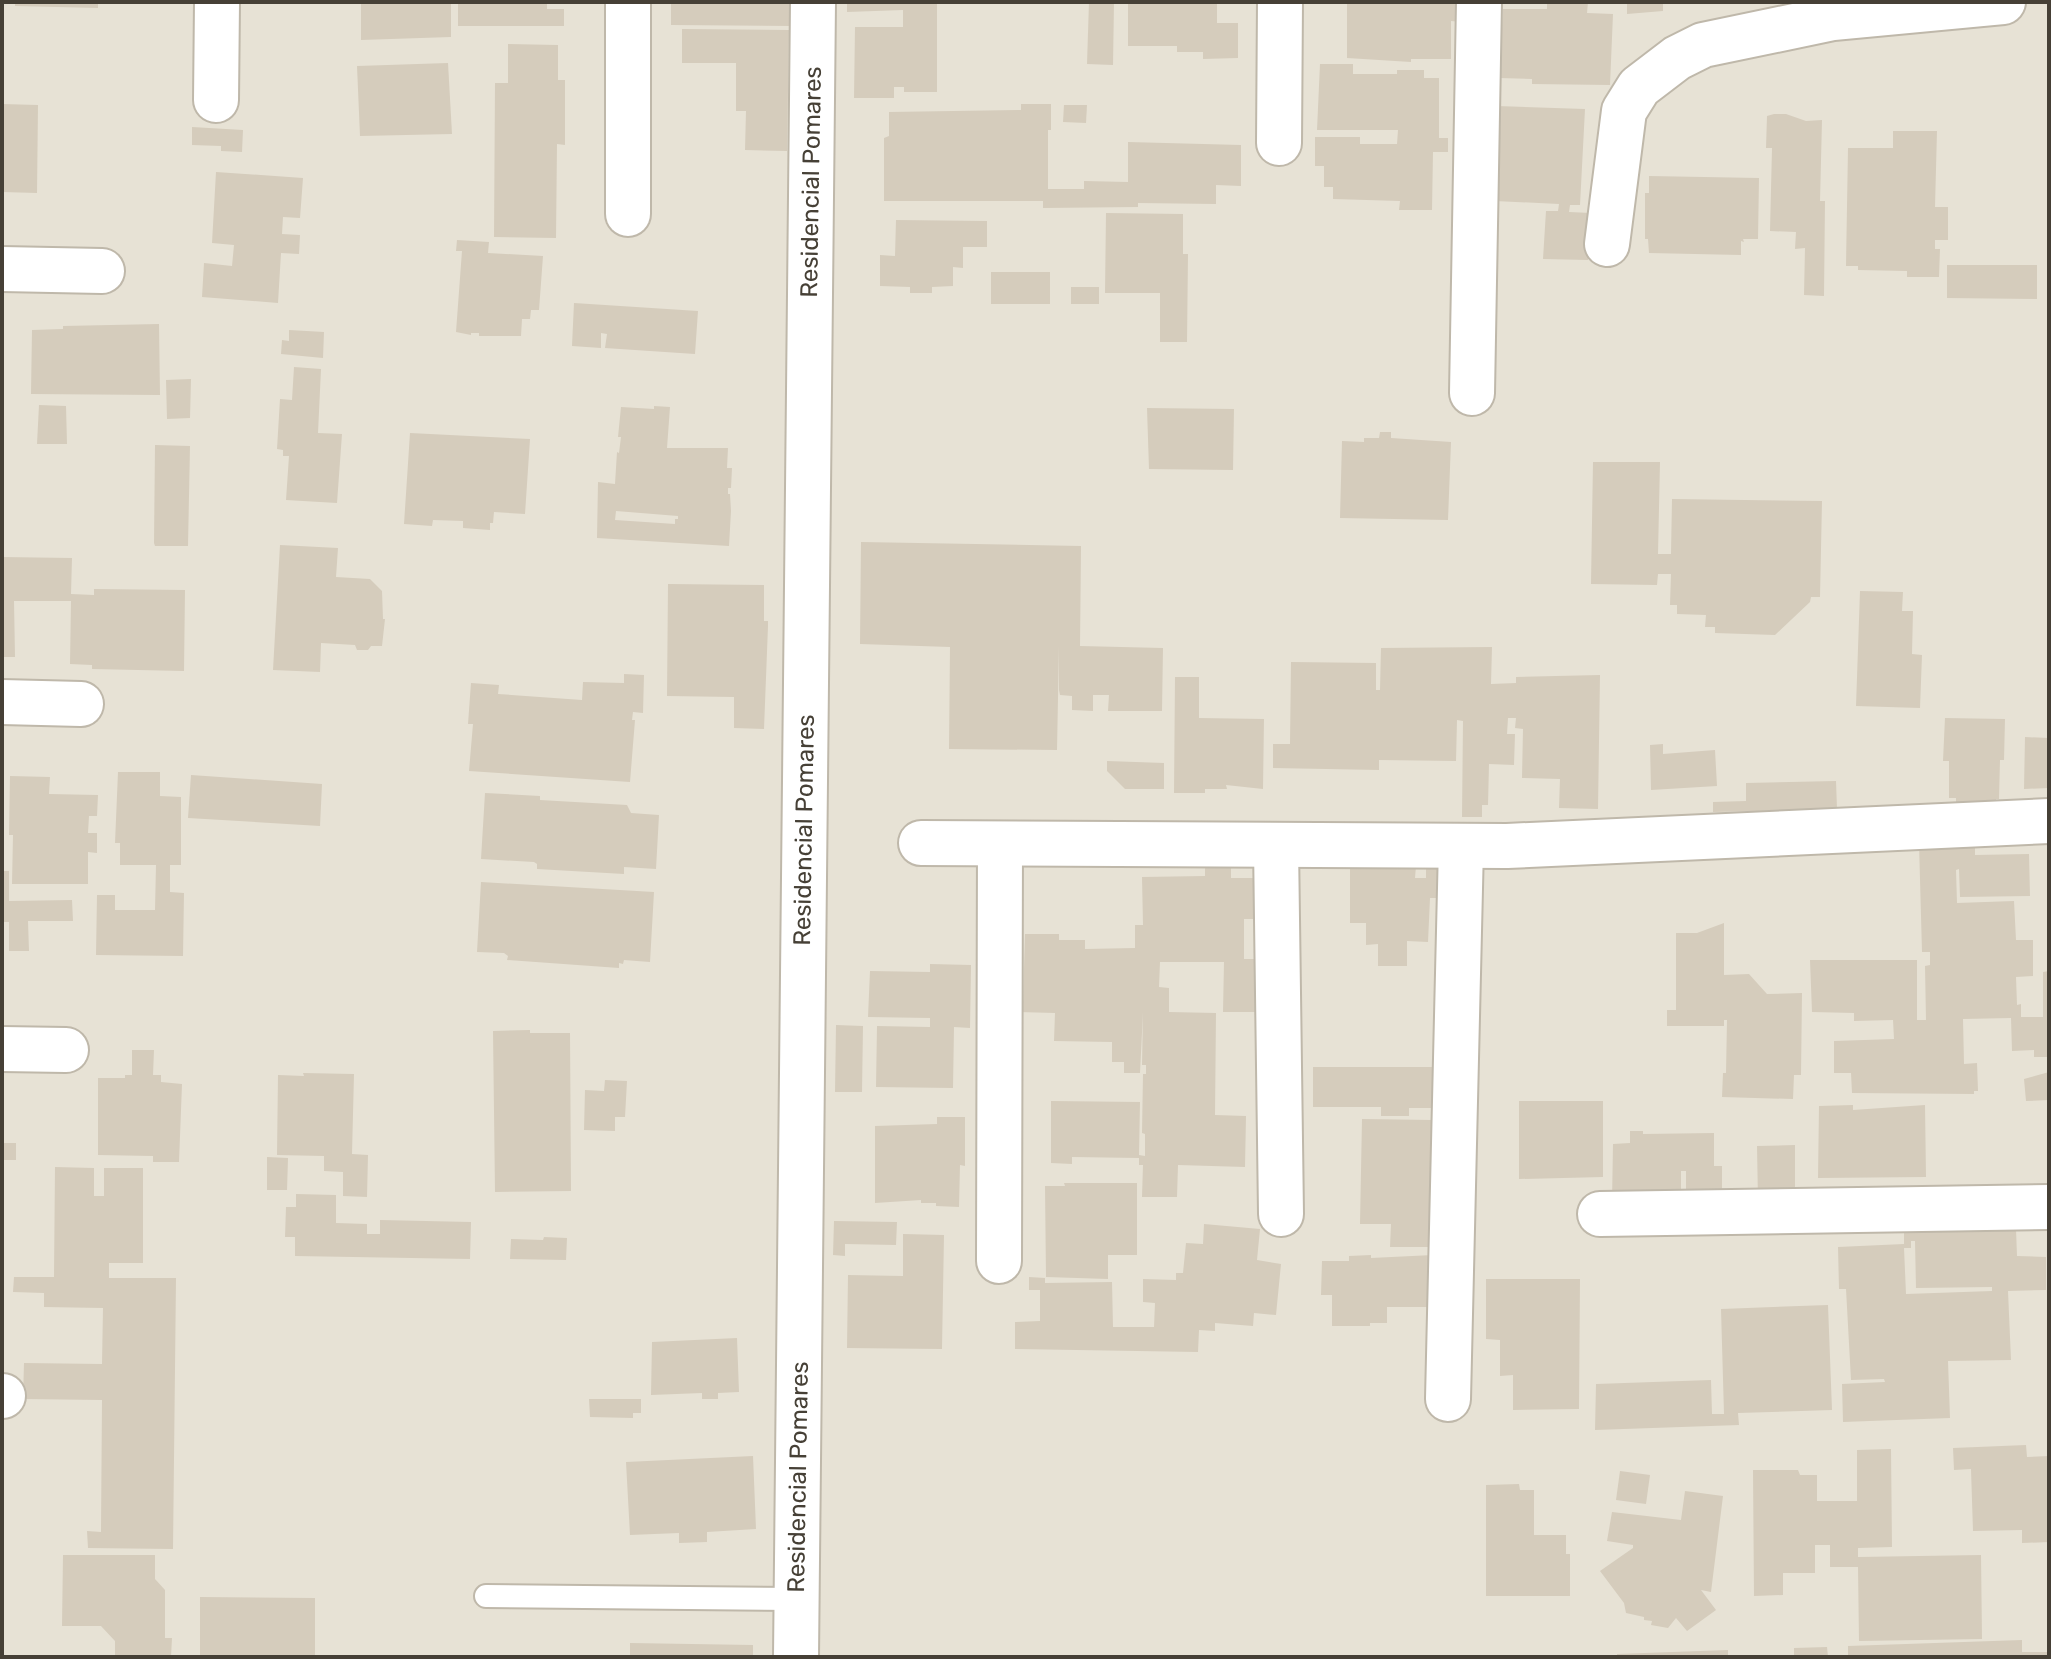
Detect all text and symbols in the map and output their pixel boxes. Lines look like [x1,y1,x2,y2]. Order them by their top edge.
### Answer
street label: Residencial Pomares [795,66,827,298]
street label: Residencial Pomares [788,714,820,946]
street label: Residencial Pomares [782,1361,814,1593]

